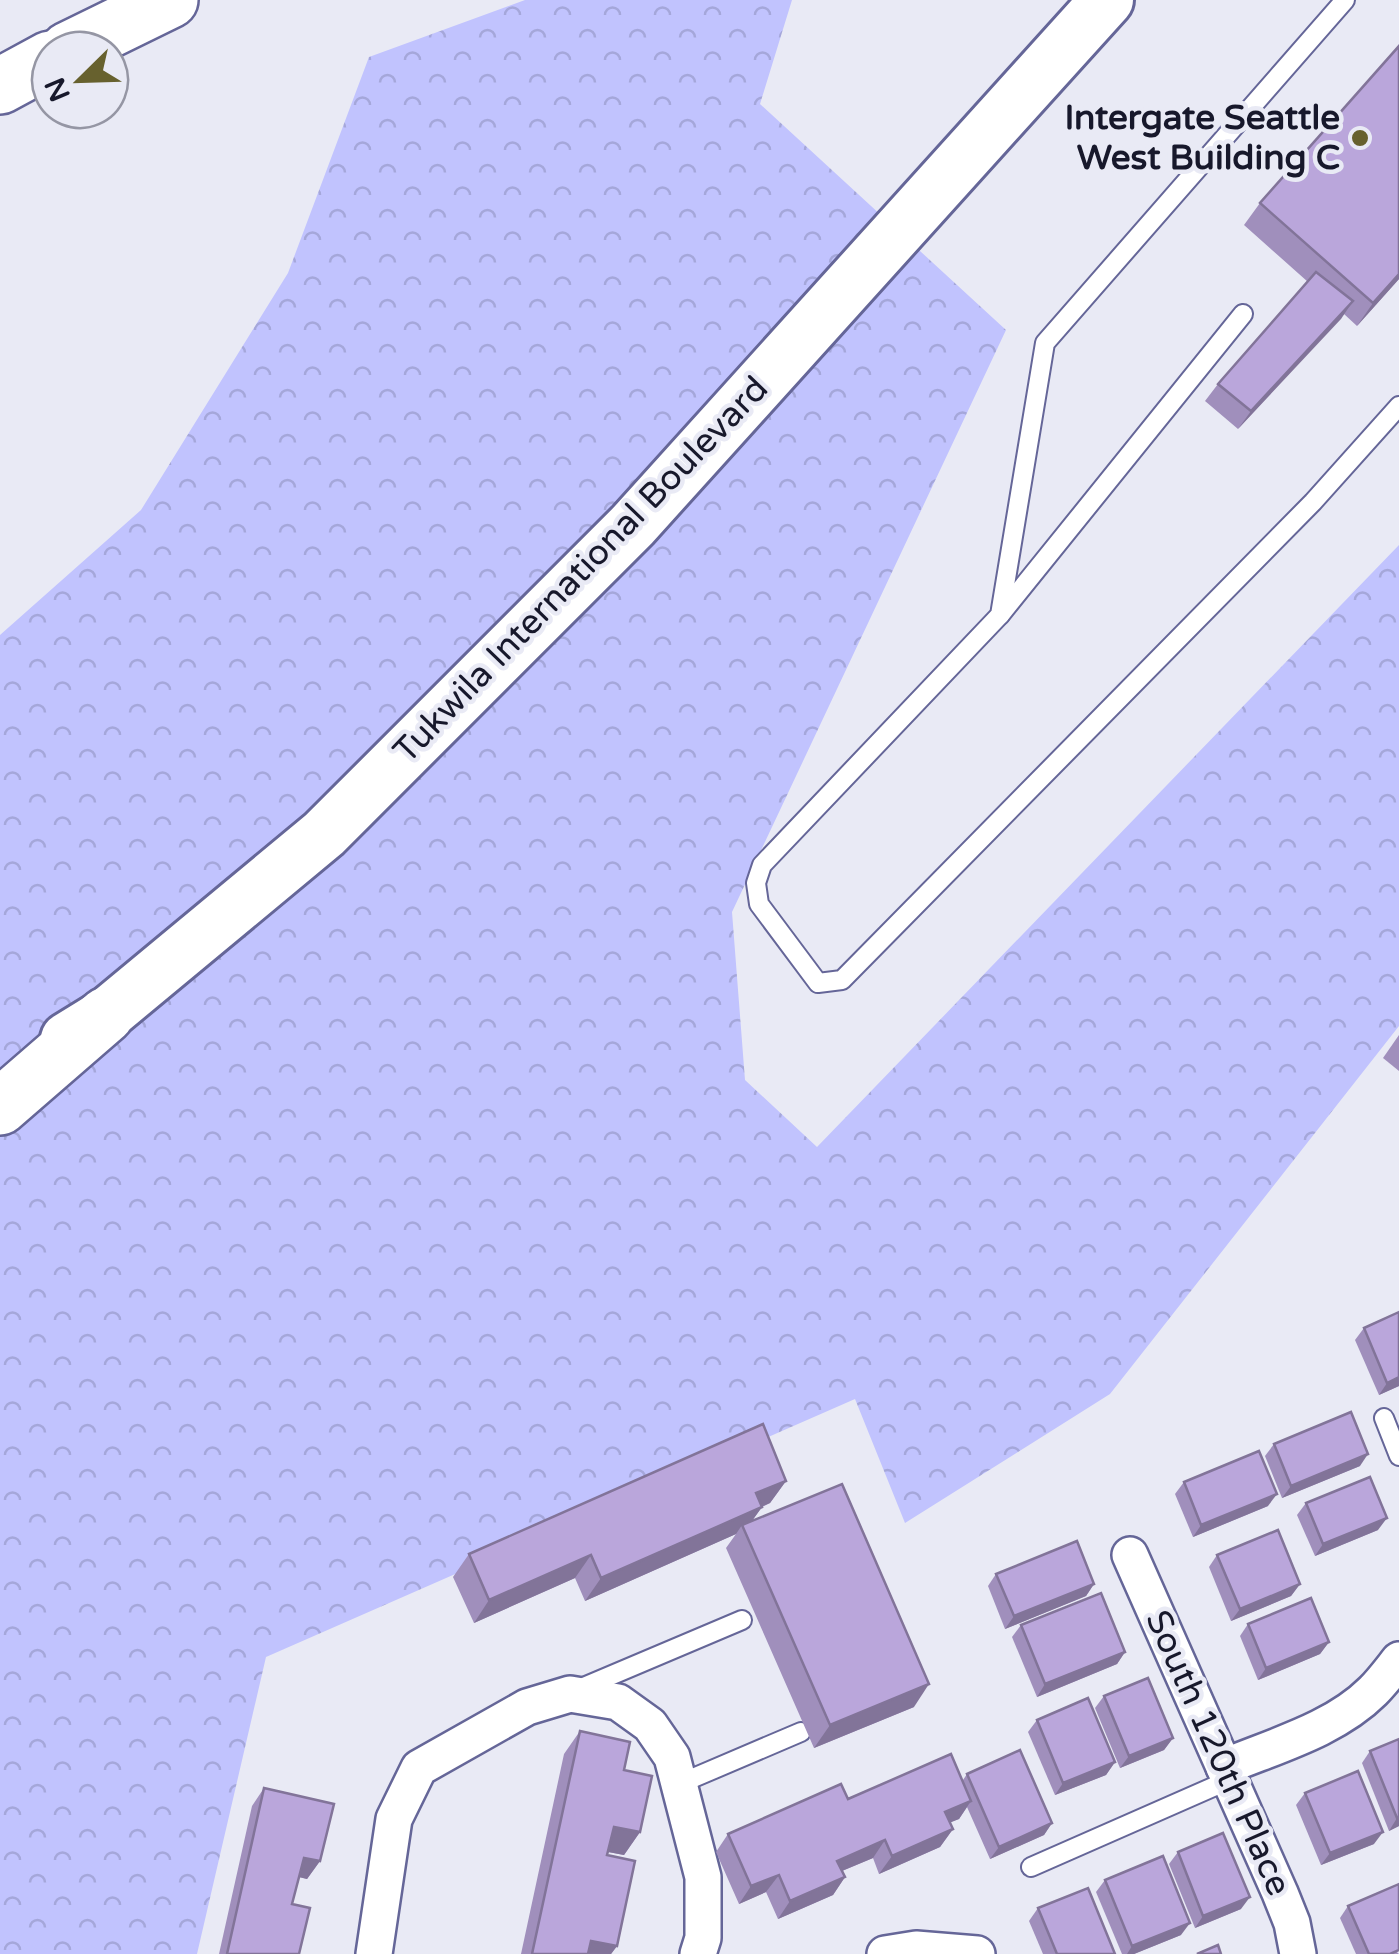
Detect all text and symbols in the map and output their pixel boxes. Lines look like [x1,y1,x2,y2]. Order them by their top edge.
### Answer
north arrow [30,30,130,130]
text: N [38,72,78,106]
place label: Intergate Seattle West Building C [1064,97,1340,179]
marker: Intergate Seattle West Building C [1349,127,1371,149]
street label: Tukwila International Boulevard [385,368,777,772]
street label: South 120th Place [1136,1604,1300,1902]

